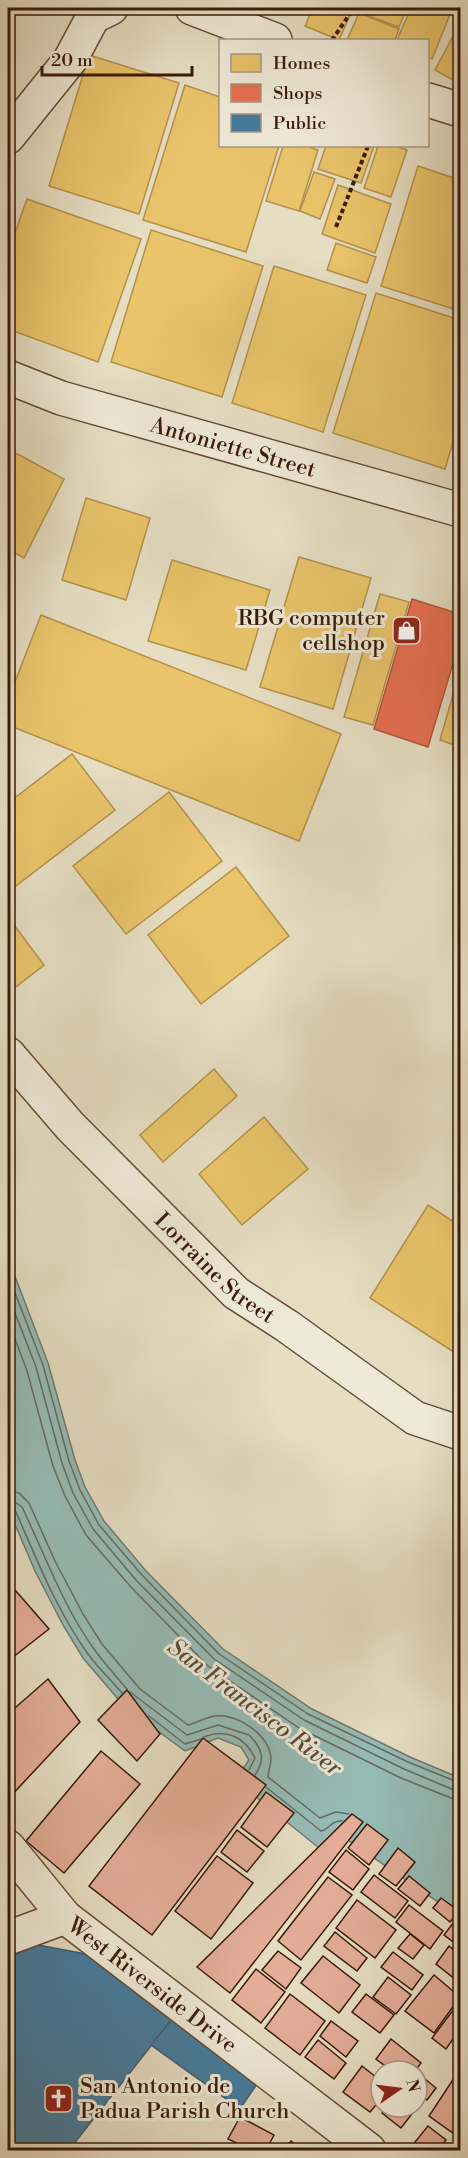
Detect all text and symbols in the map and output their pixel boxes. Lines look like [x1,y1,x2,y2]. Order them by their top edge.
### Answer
scale bar [42,39,192,77]
legend [219,39,429,147]
text: 20 m [51,49,93,72]
text: Homes [273,52,330,75]
text: Shops [273,82,323,105]
text: Public [273,112,326,135]
street label: Antoniette Street [146,412,319,484]
place label: RBG computer cellshop [238,605,385,657]
shop icon: RBG computer cellshop [390,614,422,646]
street label: Lorraine Street [148,1207,280,1330]
water label: San Francisco River [161,1632,348,1784]
street label: West Riverside Drive [61,1911,242,2059]
north arrow [369,2059,429,2119]
place label: San Antonio de Padua Parish Church [80,2073,289,2125]
text: N [401,2077,424,2095]
church icon: San Antonio de Padua Parish Church [43,2082,75,2114]

